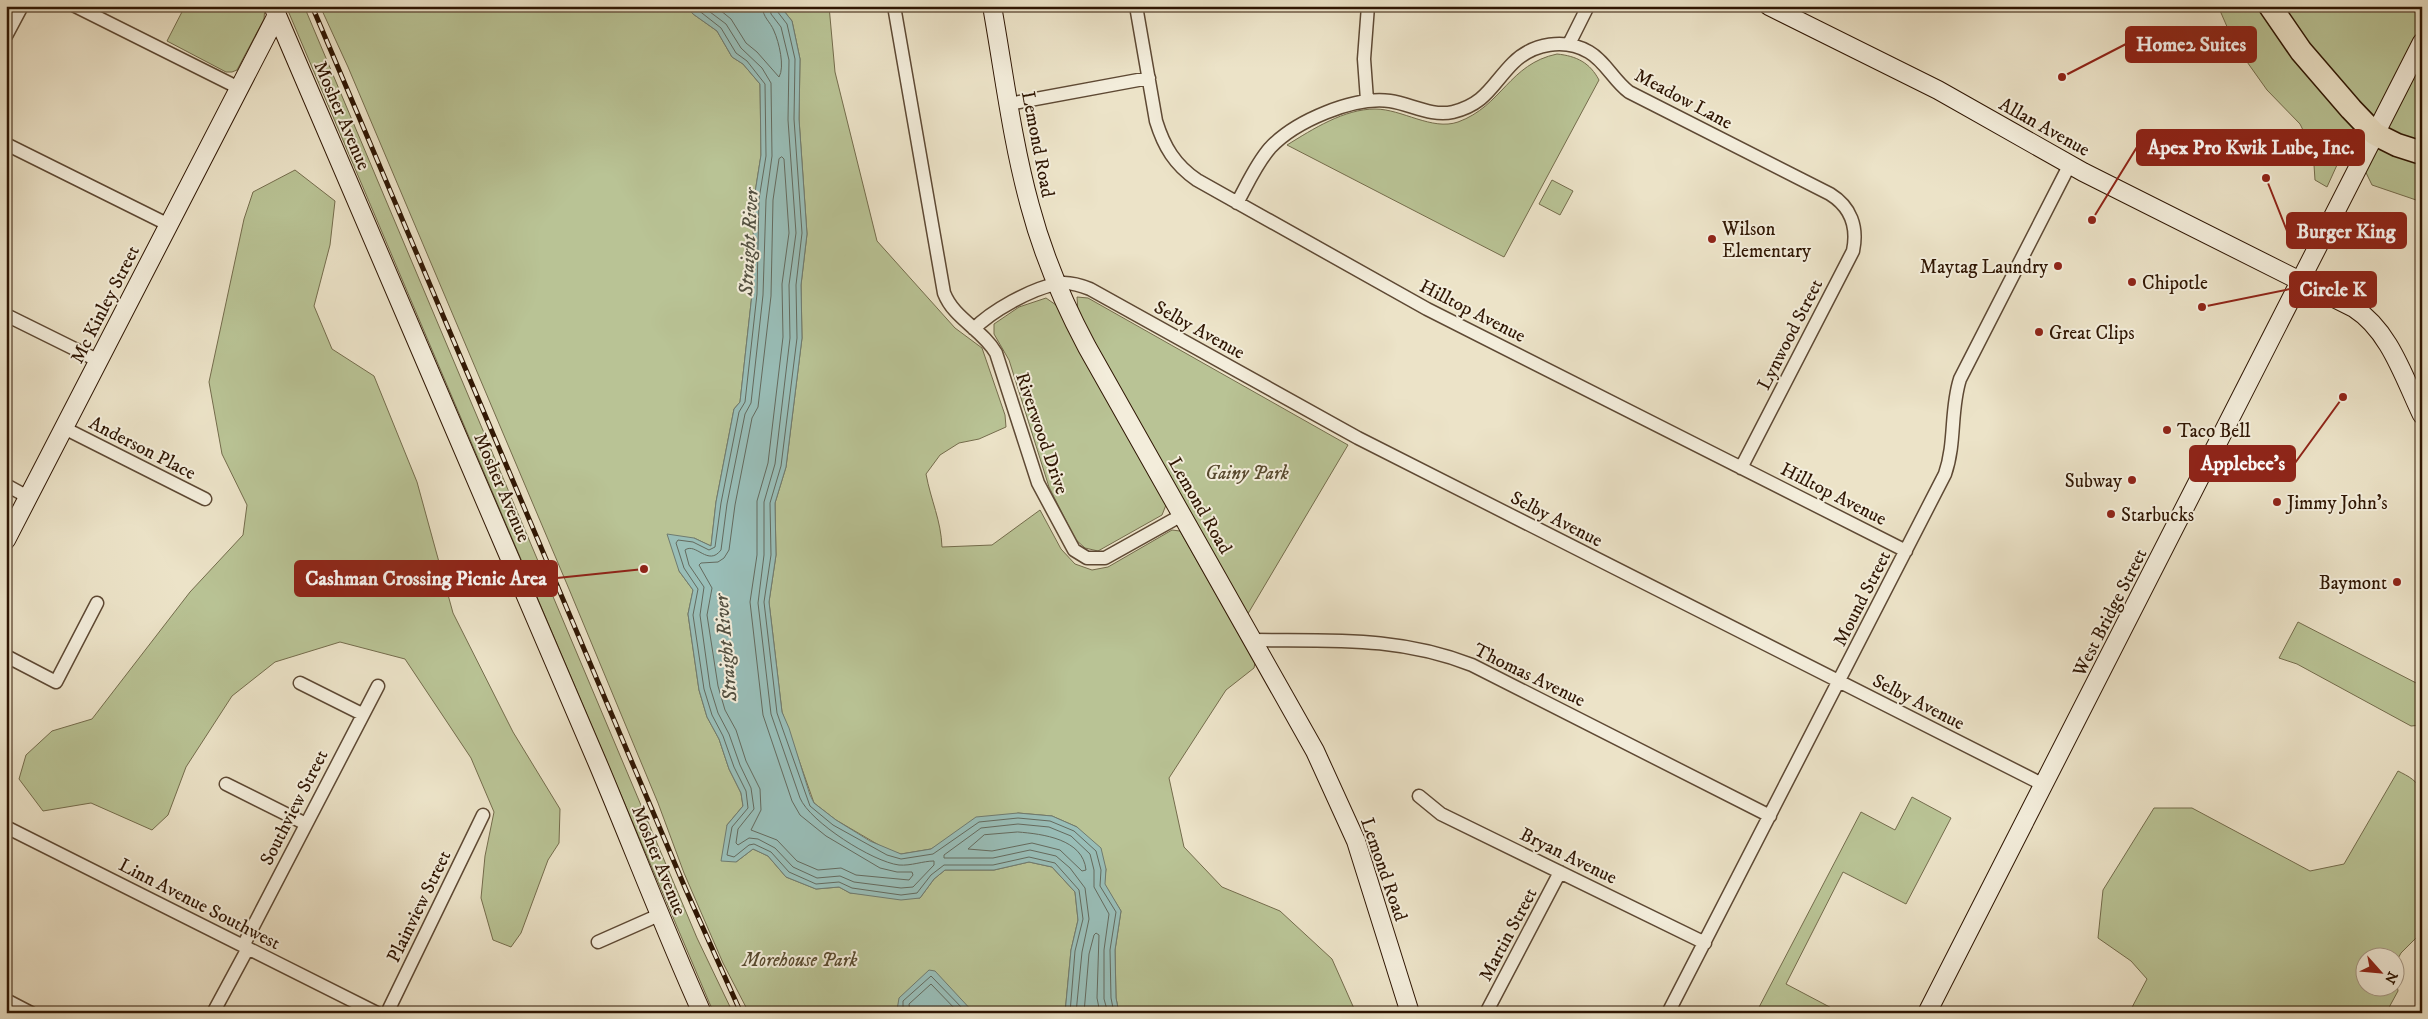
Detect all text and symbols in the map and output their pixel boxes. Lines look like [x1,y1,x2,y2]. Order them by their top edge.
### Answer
callout: Home2 Suites [2126,27,2256,62]
text: Home2 Suites [2136,33,2246,58]
street label: Mosher Avenue [308,58,375,174]
street label: Meadow Lane [1630,64,1736,135]
street label: Lemond Road [1016,89,1059,200]
street label: Allan Avenue [1995,93,2094,162]
callout: Apex Pro Kwik Lube, Inc. [2137,130,2364,165]
text: Apex Pro Kwik Lube, Inc. [2146,136,2355,161]
water label: Straight River [734,186,765,298]
callout: Burger King [2287,213,2406,248]
place label: Wilson Elementary [1721,218,1812,263]
text: Burger King [2297,220,2397,245]
marker: Wilson Elementary [1706,233,1718,245]
street label: Mc Kinley Street [66,242,145,367]
place label: Maytag Laundry [1920,256,2049,279]
marker: Maytag Laundry [2052,260,2064,272]
place label: Chipotle [2142,272,2208,295]
callout: Circle K [2290,272,2376,307]
street label: Hilltop Avenue [1415,275,1529,348]
street label: Lynwood Street [1753,275,1828,394]
marker: Chipotle [2126,276,2138,288]
text: Circle K [2300,278,2367,303]
street label: Selby Avenue [1150,296,1249,365]
place label: Great Clips [2049,322,2135,345]
marker: Great Clips [2033,326,2045,338]
street label: Riverwood Drive [1010,369,1073,498]
street label: Anderson Place [85,412,200,485]
place label: Taco Bell [2177,420,2251,443]
marker: Taco Bell [2161,424,2173,436]
street label: Mosher Avenue [468,430,535,546]
callout: Applebee's [2190,446,2295,481]
text: Applebee's [2200,452,2286,477]
street label: Lemond Road [1163,453,1237,559]
street label: Hilltop Avenue [1776,458,1890,531]
park label: Gainy Park [1205,462,1289,485]
place label: Subway [2065,470,2123,493]
marker: Subway [2126,474,2138,486]
street label: Selby Avenue [1506,486,1606,552]
place label: Jimmy John's [2285,492,2388,515]
marker: Jimmy John's [2271,496,2283,508]
place label: Starbucks [2121,504,2194,527]
marker: Starbucks [2105,508,2117,520]
street label: West Bridge Street [2068,545,2152,681]
street label: Mound Street [1829,547,1896,650]
callout: Cashman Crossing Picnic Area [295,561,557,596]
text: Cashman Crossing Picnic Area [305,567,547,592]
place label: Baymont [2319,572,2387,595]
marker: Baymont [2391,576,2403,588]
water label: Straight River [709,591,744,704]
street label: Thomas Avenue [1470,638,1589,712]
street label: Selby Avenue [1868,669,1968,735]
street label: Southview Street [255,746,333,869]
street label: Mosher Avenue [626,802,691,919]
street label: Lemond Road [1355,815,1412,925]
street label: Bryan Avenue [1516,823,1621,890]
street label: Plainview Street [382,847,456,966]
street label: Linn Avenue Southwest [115,854,284,955]
street label: Martin Street [1474,884,1543,985]
north arrow [2356,946,2406,996]
park label: Morehouse Park [741,949,857,972]
text: N [2380,968,2401,987]

